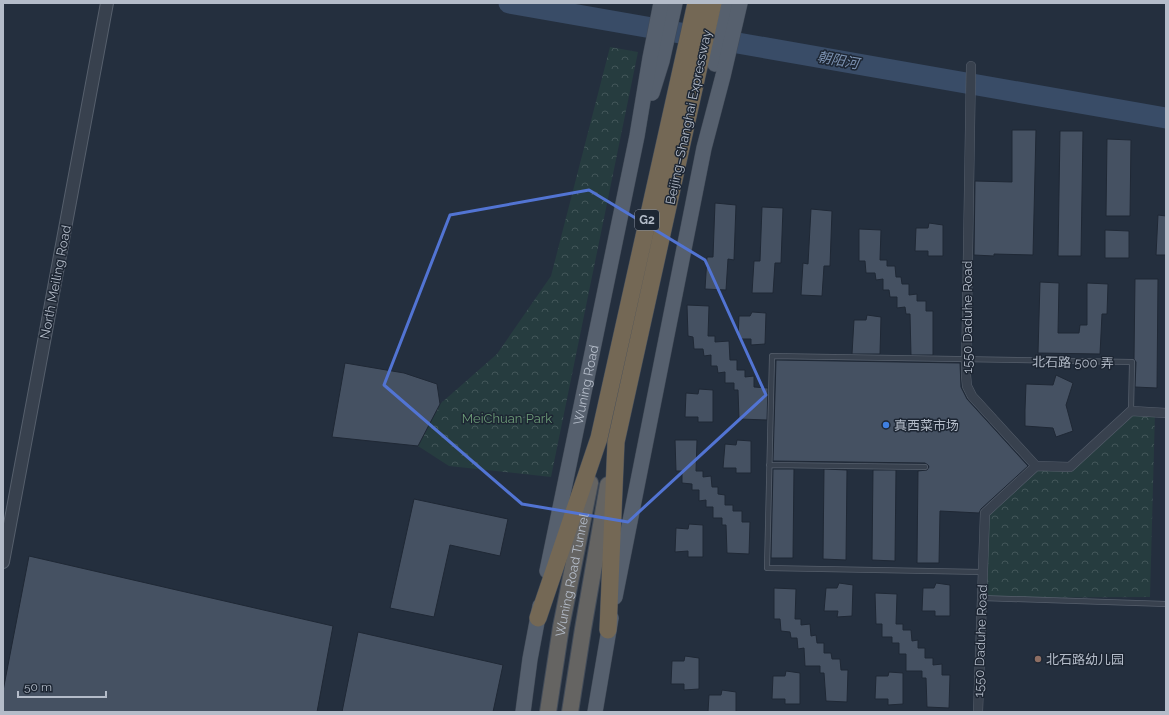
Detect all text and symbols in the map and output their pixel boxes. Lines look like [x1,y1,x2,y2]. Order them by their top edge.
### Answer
street label: Beijing–Shanghai Expressway [663,28,714,206]
water label: 朝阳河 [816,48,863,72]
road number: G2 [635,210,659,230]
street label: North Meiling Road [37,224,74,340]
street label: 1550 Daduhe Road [960,261,975,373]
street label: Wuning Road [570,344,602,426]
street label: 北石路 500 弄 [1032,354,1114,371]
park label: MeiChuan Park [462,411,552,426]
place label: 真西菜市场 [894,418,959,433]
marker: 真西菜市场 [881,420,891,430]
street label: Wuning Road Tunnel [553,512,592,638]
street label: 1550 Daduhe Road [971,584,990,698]
place label: 北石路幼儿园 [1046,652,1124,667]
marker: 北石路幼儿园 [1033,654,1043,664]
scale bar [18,673,106,699]
text: 50 m [24,680,52,694]

